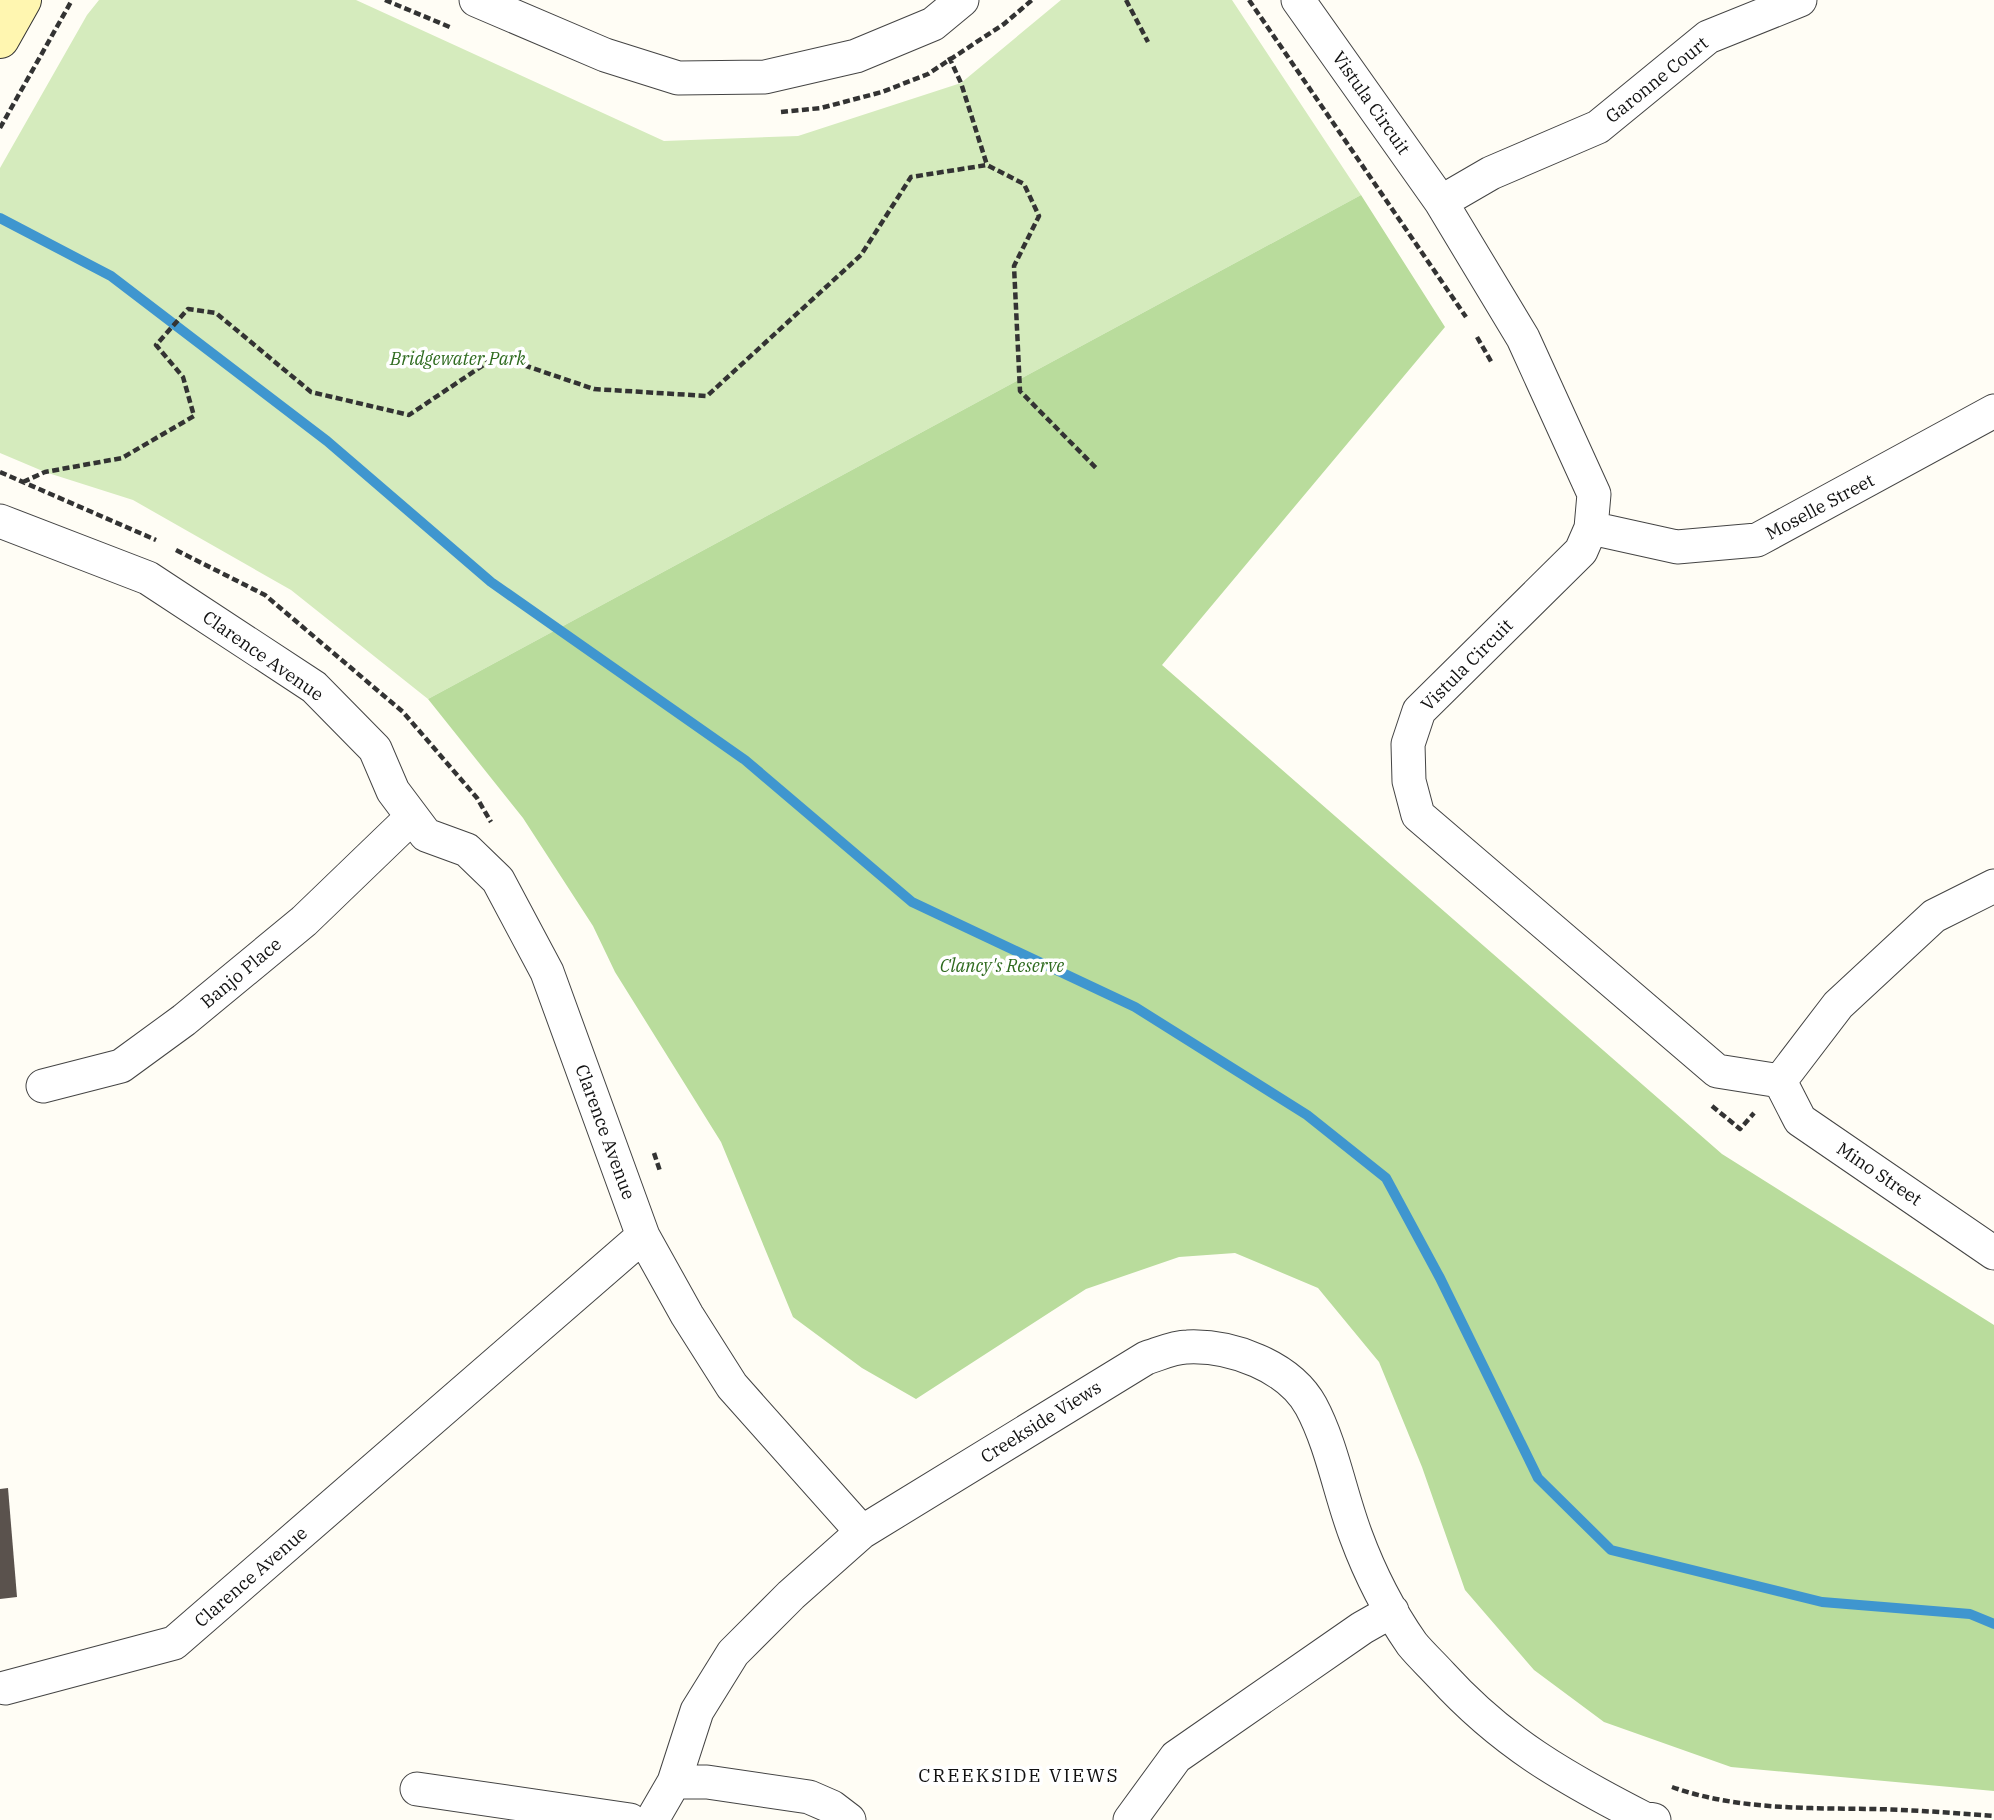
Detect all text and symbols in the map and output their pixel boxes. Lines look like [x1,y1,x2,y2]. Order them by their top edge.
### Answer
street label: Garonne Court [1601,31,1713,128]
street label: Vistula Circuit [1327,47,1415,159]
park label: Bridgewater Park [389,347,526,370]
street label: Moselle Street [1762,468,1878,545]
street label: Clarence Avenue [198,605,328,706]
street label: Vistula Circuit [1416,614,1517,715]
street label: Banjo Place [196,932,286,1013]
park label: Clancy's Reserve [940,954,1064,977]
street label: Clarence Avenue [570,1061,641,1203]
street label: Mino Street [1832,1137,1926,1210]
street label: Creekside Views [976,1375,1105,1468]
street label: Clarence Avenue [189,1521,312,1632]
district label: CREEKSIDE VIEWS [918,1763,1120,1787]

